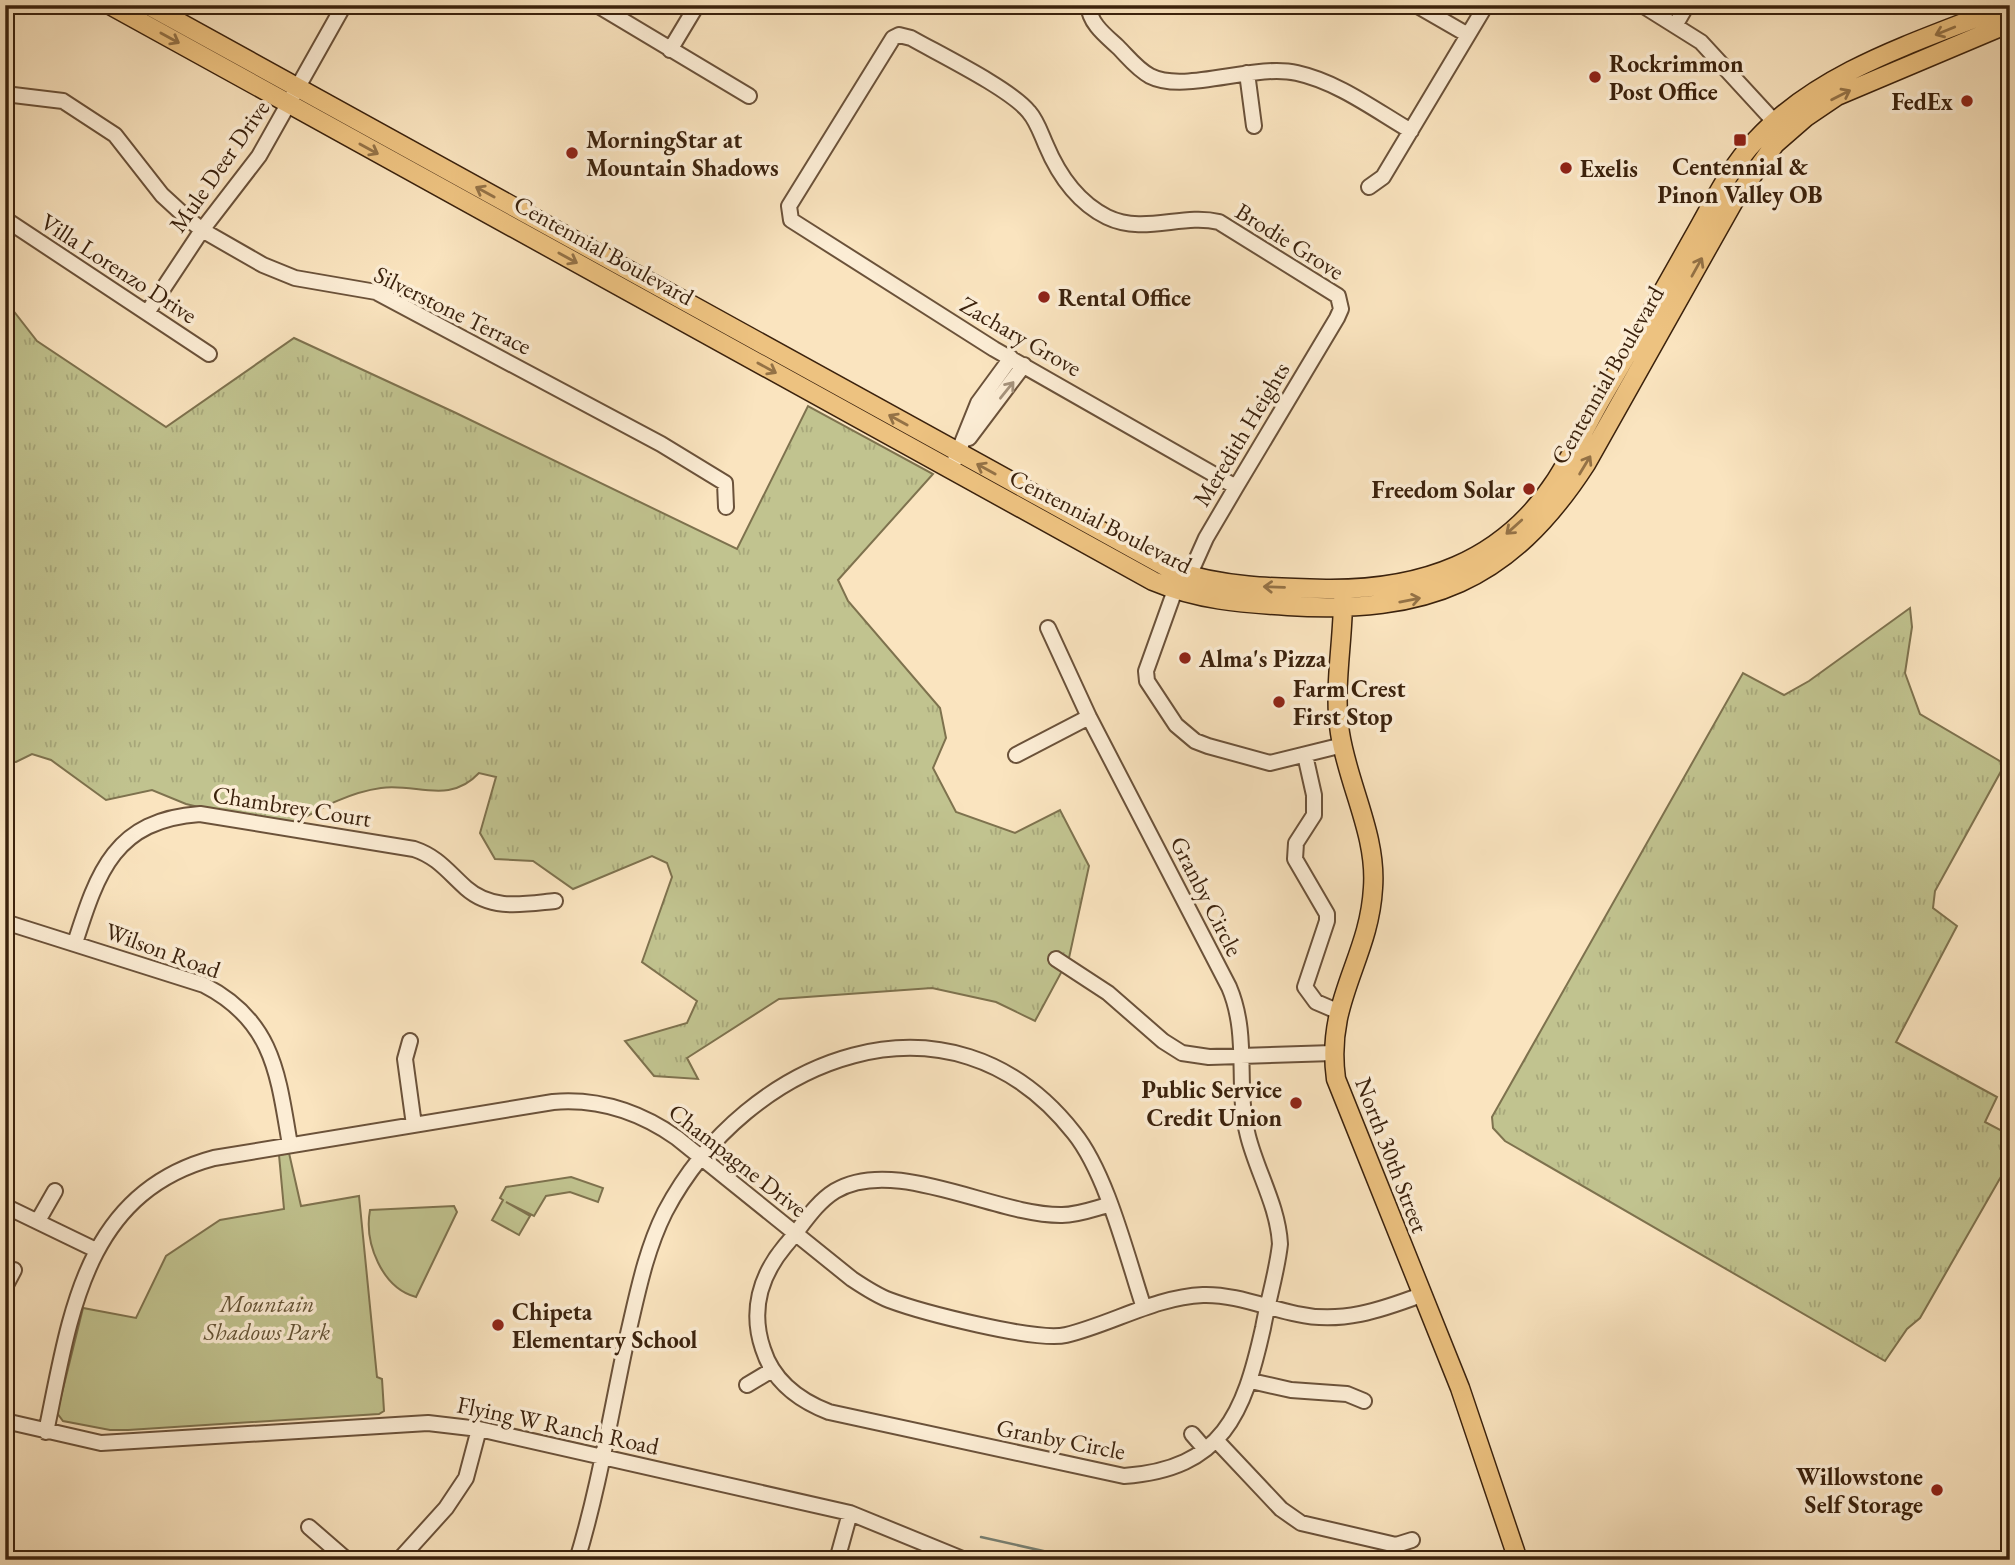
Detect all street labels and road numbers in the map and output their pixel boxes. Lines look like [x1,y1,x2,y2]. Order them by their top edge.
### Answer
street label: Mule Deer Drive [162,94,276,238]
street label: Centennial Boulevard [509,188,700,313]
street label: Brodie Grove [1230,195,1350,287]
street label: Villa Lorenzo Drive [35,206,203,330]
street label: Silverstone Terrace [369,259,537,361]
street label: Centennial Boulevard [1543,279,1671,470]
street label: Zachary Grove [955,289,1087,383]
street label: Meredith Heights [1186,356,1296,512]
street label: Centennial Boulevard [1004,462,1198,581]
street label: Chambrey Court [211,778,374,834]
street label: Granby Circle [1164,831,1250,961]
street label: Wilson Road [101,915,226,985]
street label: North 30th Street [1348,1073,1436,1238]
street label: Champagne Drive [662,1096,814,1224]
street label: Flying W Ranch Road [454,1388,663,1462]
street label: Granby Circle [994,1411,1128,1467]

